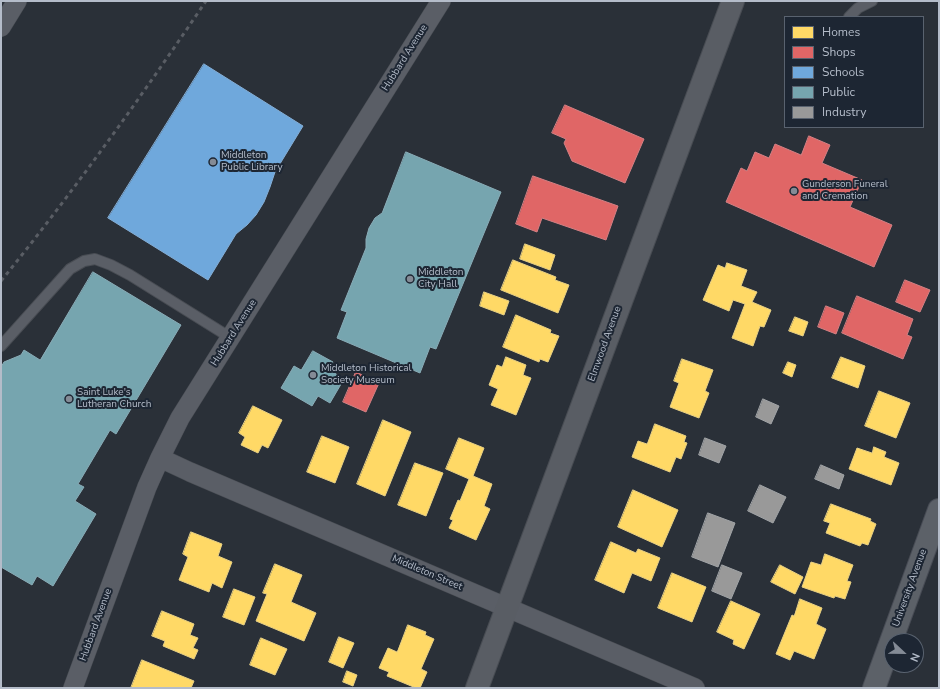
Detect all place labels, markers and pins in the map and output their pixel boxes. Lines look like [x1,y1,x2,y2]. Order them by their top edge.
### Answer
place label: Middleton Public Library [221,150,283,174]
marker: Middleton Public Library [208,157,218,167]
place label: Gunderson Funeral and Cremation [802,179,888,202]
marker: Gunderson Funeral and Cremation [789,186,799,196]
place label: Middleton City Hall [418,267,463,290]
marker: Middleton City Hall [405,274,415,284]
place label: Middleton Historical Society Museum [321,363,411,386]
marker: Middleton Historical Society Museum [308,370,318,380]
place label: Saint Luke's Lutheran Church [77,387,151,410]
marker: Saint Luke's Lutheran Church [64,394,74,404]

